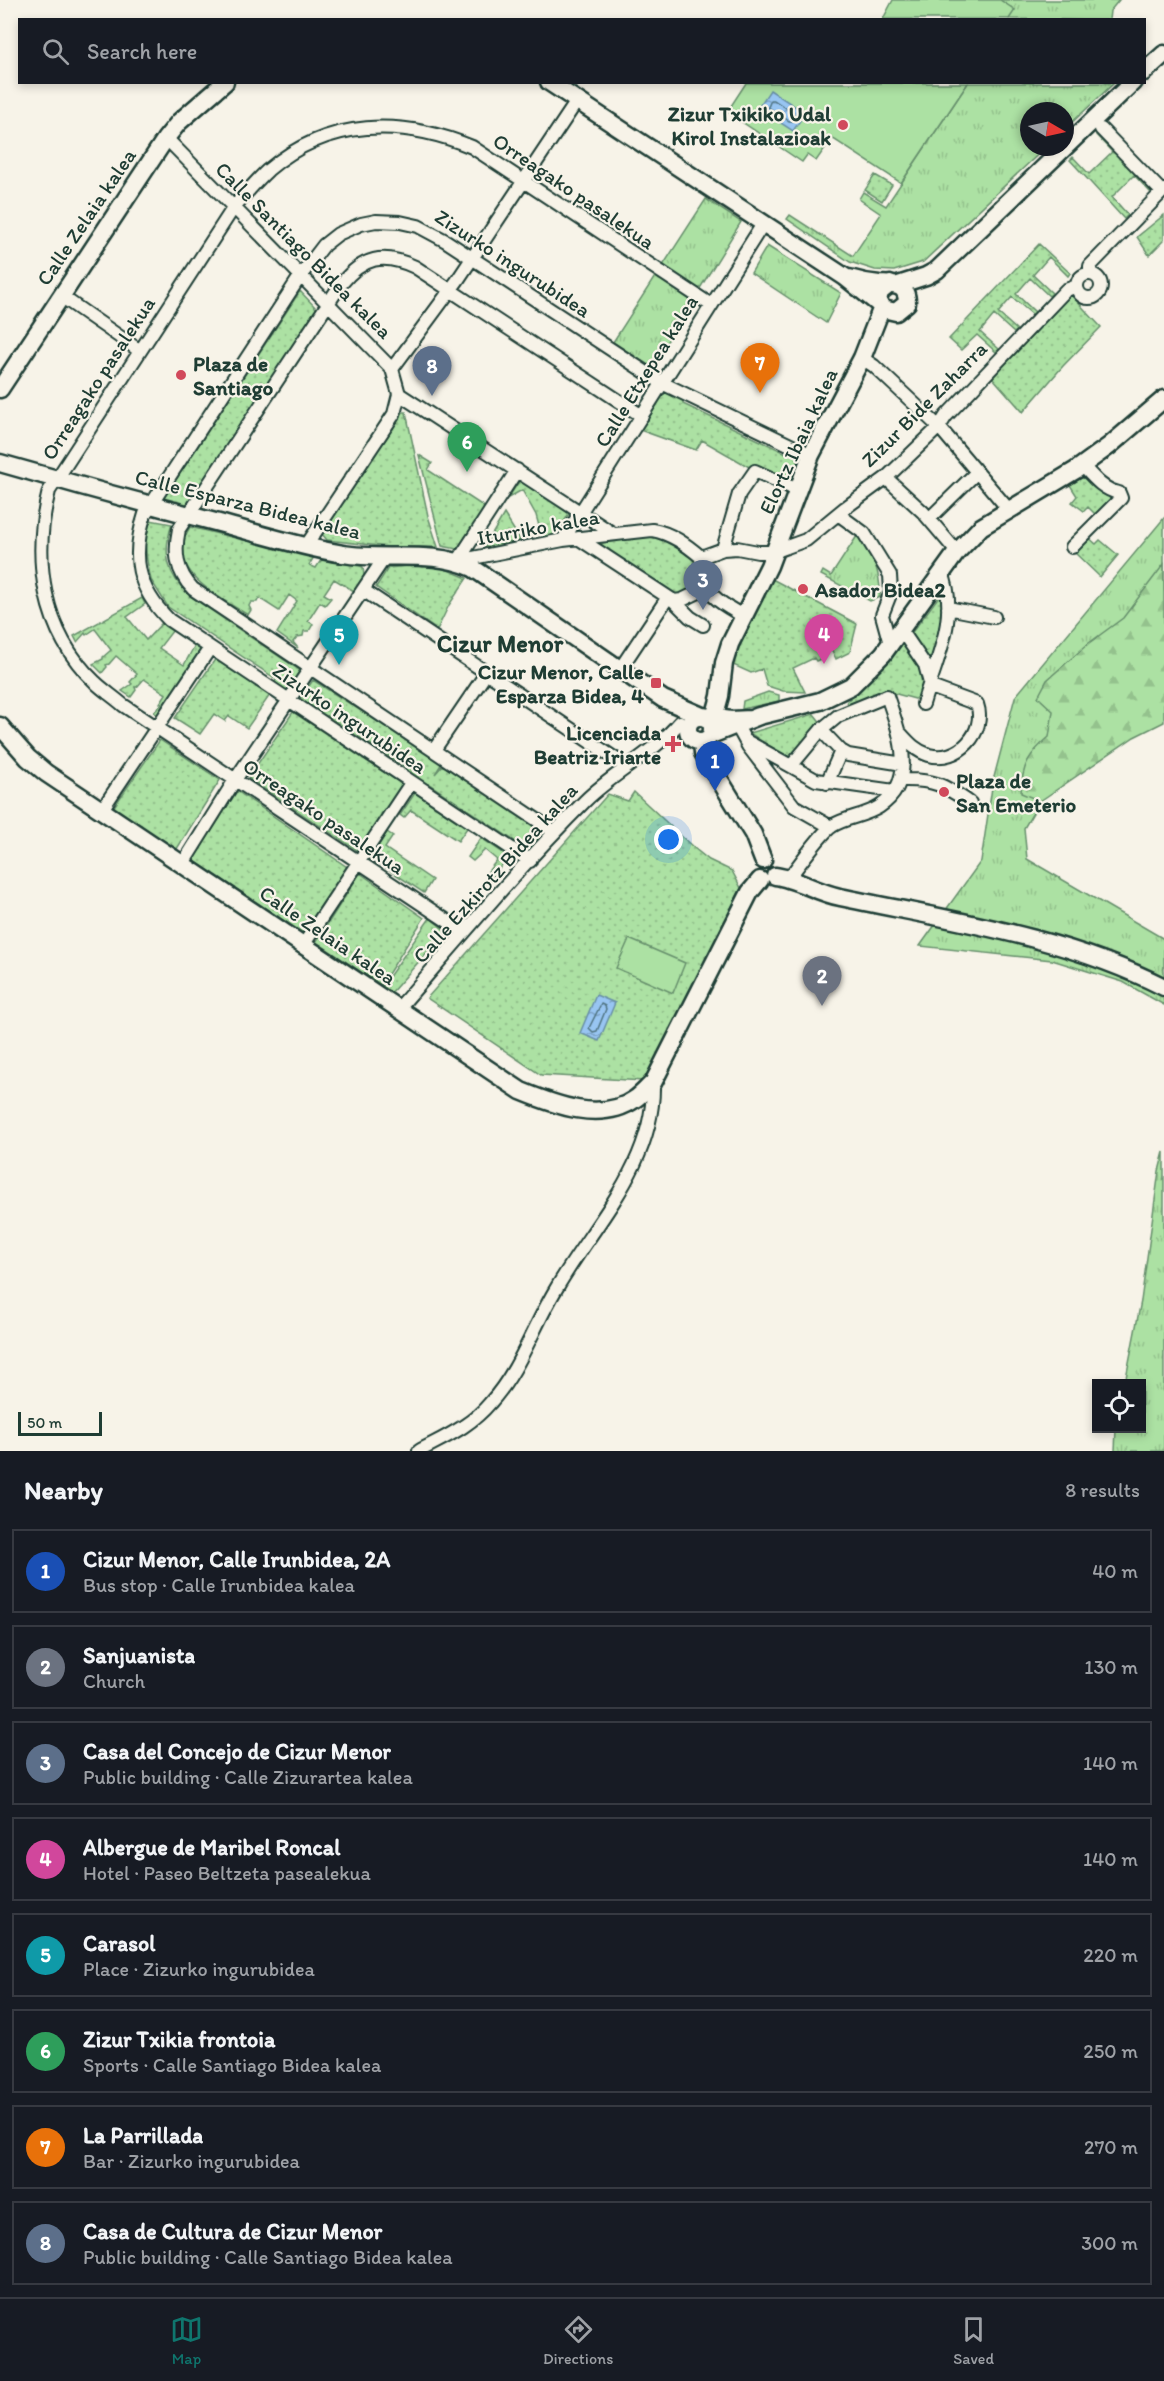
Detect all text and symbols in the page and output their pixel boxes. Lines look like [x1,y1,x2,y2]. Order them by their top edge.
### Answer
search box [18,18,1146,84]
icon: search [39,35,72,68]
text: Search here [87,38,197,65]
place label: Zizur Txikiko Udal Kirol Instalazioak [668,101,832,150]
north arrow [1020,102,1074,156]
marker: Zizur Txikiko Udal Kirol Instalazioak [836,118,850,132]
street label: Orreagako pasalekua [488,128,660,254]
street label: Calle Zelaia kalea [31,144,141,290]
street label: Calle Santiago Bidea kalea [210,156,398,344]
street label: Zizurko ingurubidea [431,203,596,323]
street label: Calle Etxepea kalea [589,290,703,452]
street label: Orreagako pasalekua [36,292,160,464]
street label: Zizur Bide Zaharra [856,336,992,472]
pin: 7 [740,344,780,393]
pin: 8 [412,346,452,396]
place label: Plaza de Santiago [193,351,274,401]
street label: Elortz Ibaia kalea [753,364,843,518]
marker: Plaza de Santiago [174,368,188,382]
pin: 6 [448,422,486,472]
street label: Calle Esparza Bidea kalea [133,464,364,544]
street label: Iturriko kalea [475,504,601,550]
pin: 3 [684,560,722,610]
place label: Asador Bidea2 [814,577,945,602]
marker: Asador Bidea2 [796,582,810,596]
pin: 4 [804,614,844,664]
pin: 5 [320,616,358,665]
district label: Cizur Menor [437,629,564,658]
street label: Zizurko ingurubidea [268,657,432,779]
place label: Cizur Menor, Calle Esparza Bidea, 4 [478,659,644,709]
marker: Cizur Menor, Calle Esparza Bidea, 4 [649,676,663,690]
place label: Licenciada Beatriz Iriarte [534,720,662,769]
marker: Licenciada Beatriz Iriarte [666,737,680,751]
pin: 1 [696,742,734,791]
street label: Orreagako pasalekua [238,753,410,879]
place label: Plaza de San Emeterio [956,768,1077,817]
street label: Calle Ezkirotz Bidea kalea [408,778,583,968]
marker: Plaza de San Emeterio [937,785,951,799]
your location [654,825,683,854]
street label: Calle Zelaia kalea [255,880,401,990]
pin: 2 [802,956,842,1006]
map controls [1092,1379,1146,1433]
button: locate [1092,1379,1146,1433]
scale bar [18,1409,102,1436]
text: 50 m [27,1413,62,1432]
text: Nearby [24,1474,103,1506]
text: 8 results [1065,1478,1140,1502]
text: Cizur Menor, Calle Irunbidea, 2A [83,1546,390,1573]
text: 1 [41,1559,50,1583]
text: 40 m [1092,1559,1138,1583]
text: Bus stop · Calle Irunbidea kalea [83,1573,355,1597]
text: Sanjuanista [83,1642,195,1669]
text: 2 [40,1655,51,1679]
text: 130 m [1084,1655,1138,1679]
text: Church [83,1669,145,1693]
text: Casa del Concejo de Cizur Menor [83,1738,391,1765]
text: 3 [40,1751,51,1775]
text: 140 m [1083,1751,1138,1775]
text: Public building · Calle Zizurartea kalea [83,1765,413,1789]
text: Albergue de Maribel Roncal [83,1834,341,1861]
text: 4 [39,1847,52,1871]
text: 140 m [1083,1847,1138,1871]
text: Hotel · Paseo Beltzeta pasealekua [83,1861,371,1885]
text: Carasol [83,1930,155,1957]
text: 5 [40,1943,51,1967]
text: 220 m [1083,1943,1138,1967]
text: Place · Zizurko ingurubidea [83,1957,315,1981]
text: Zizur Txikia frontoia [83,2026,275,2053]
text: 6 [40,2039,51,2063]
text: 250 m [1083,2039,1138,2063]
text: Sports · Calle Santiago Bidea kalea [83,2053,381,2077]
text: La Parrillada [83,2122,203,2149]
text: 7 [41,2135,50,2159]
text: 270 m [1084,2135,1138,2159]
text: Bar · Zizurko ingurubidea [83,2149,300,2173]
text: Casa de Cultura de Cizur Menor [83,2218,382,2245]
text: 8 [40,2231,51,2255]
text: 300 m [1081,2231,1138,2255]
text: Public building · Calle Santiago Bidea kalea [83,2245,453,2269]
tab: Map [170,2313,203,2368]
tab: Directions [543,2313,613,2368]
tab: Saved [953,2313,994,2368]

